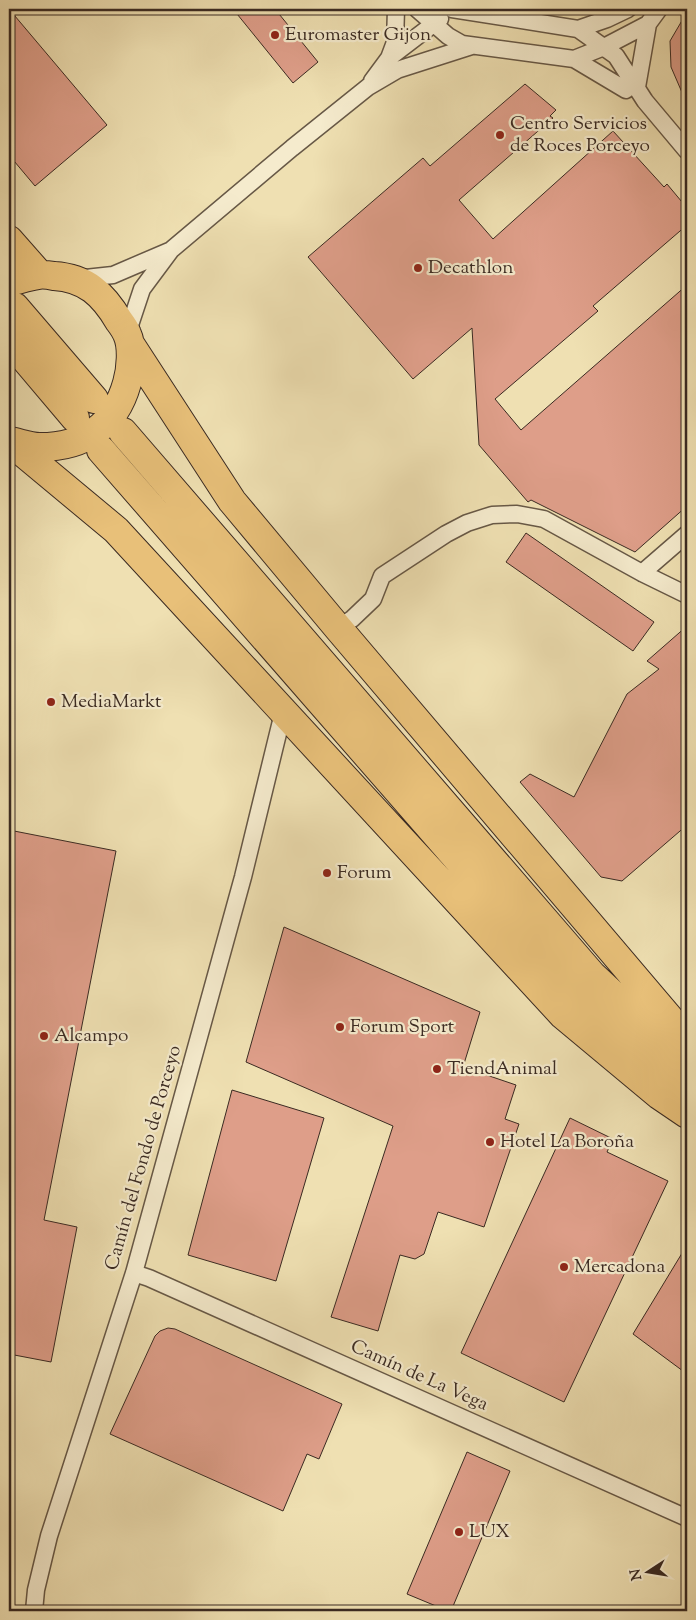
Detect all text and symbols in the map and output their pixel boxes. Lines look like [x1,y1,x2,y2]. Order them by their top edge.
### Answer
place label: Euromaster Gijon [285,22,431,49]
marker: Euromaster Gijon [269,29,281,41]
place label: Centro Servicios de Roces Porceyo [510,111,650,160]
marker: Centro Servicios de Roces Porceyo [494,129,506,141]
place label: Decathlon [428,255,513,282]
marker: Decathlon [412,262,424,274]
place label: MediaMarkt [61,689,162,716]
marker: MediaMarkt [45,696,57,708]
place label: Forum [337,860,392,887]
marker: Forum [321,867,333,879]
place label: Forum Sport [350,1014,455,1041]
marker: Forum Sport [334,1021,346,1033]
place label: Alcampo [54,1023,128,1050]
marker: Alcampo [38,1030,50,1042]
street label: Camín del Fondo de Porceyo [99,1042,189,1274]
place label: TiendAnimal [447,1056,557,1083]
marker: TiendAnimal [431,1063,443,1075]
place label: Hotel La Boroña [500,1129,634,1156]
marker: Hotel La Boroña [484,1136,496,1148]
place label: Mercadona [574,1254,665,1281]
marker: Mercadona [558,1261,570,1273]
street label: Camín de La Vega [346,1334,492,1419]
place label: LUX [469,1519,510,1546]
marker: LUX [453,1526,465,1538]
north arrow [624,1548,674,1598]
text: N [626,1567,648,1582]

